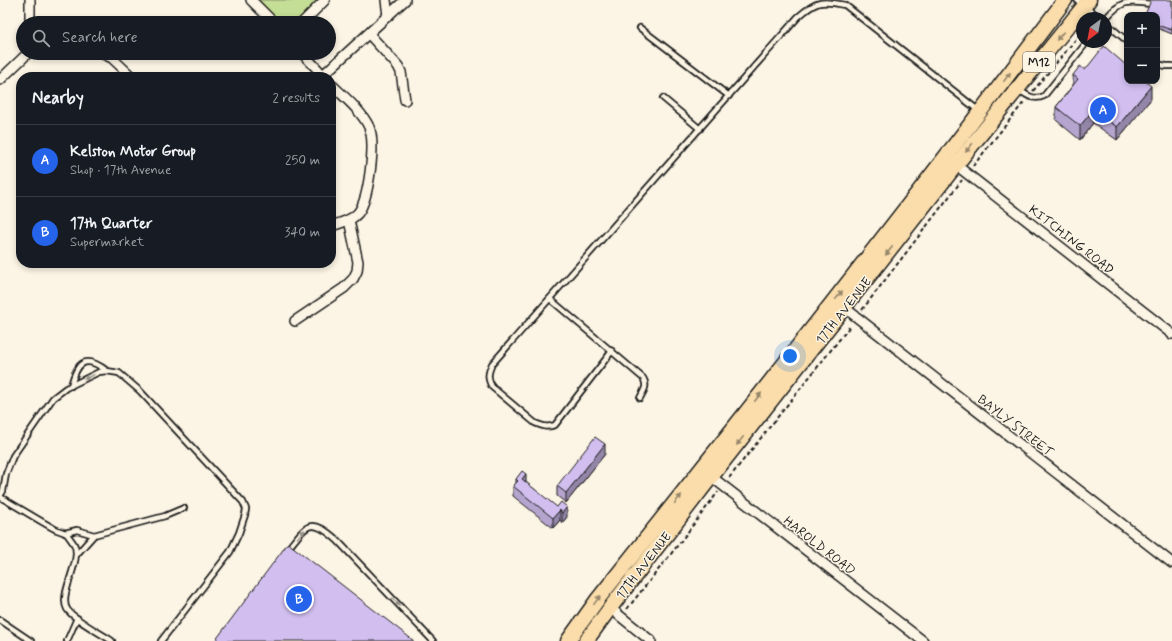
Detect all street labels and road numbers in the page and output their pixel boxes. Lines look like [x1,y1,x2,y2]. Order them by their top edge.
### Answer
road number: M12 [1023,52,1055,72]
street label: KITCHING ROAD [1025,202,1117,279]
street label: 17TH AVENUE [813,273,876,348]
street label: BAYLY STREET [974,391,1057,462]
street label: HAROLD ROAD [780,513,859,580]
street label: 17TH AVENUE [613,528,676,603]

